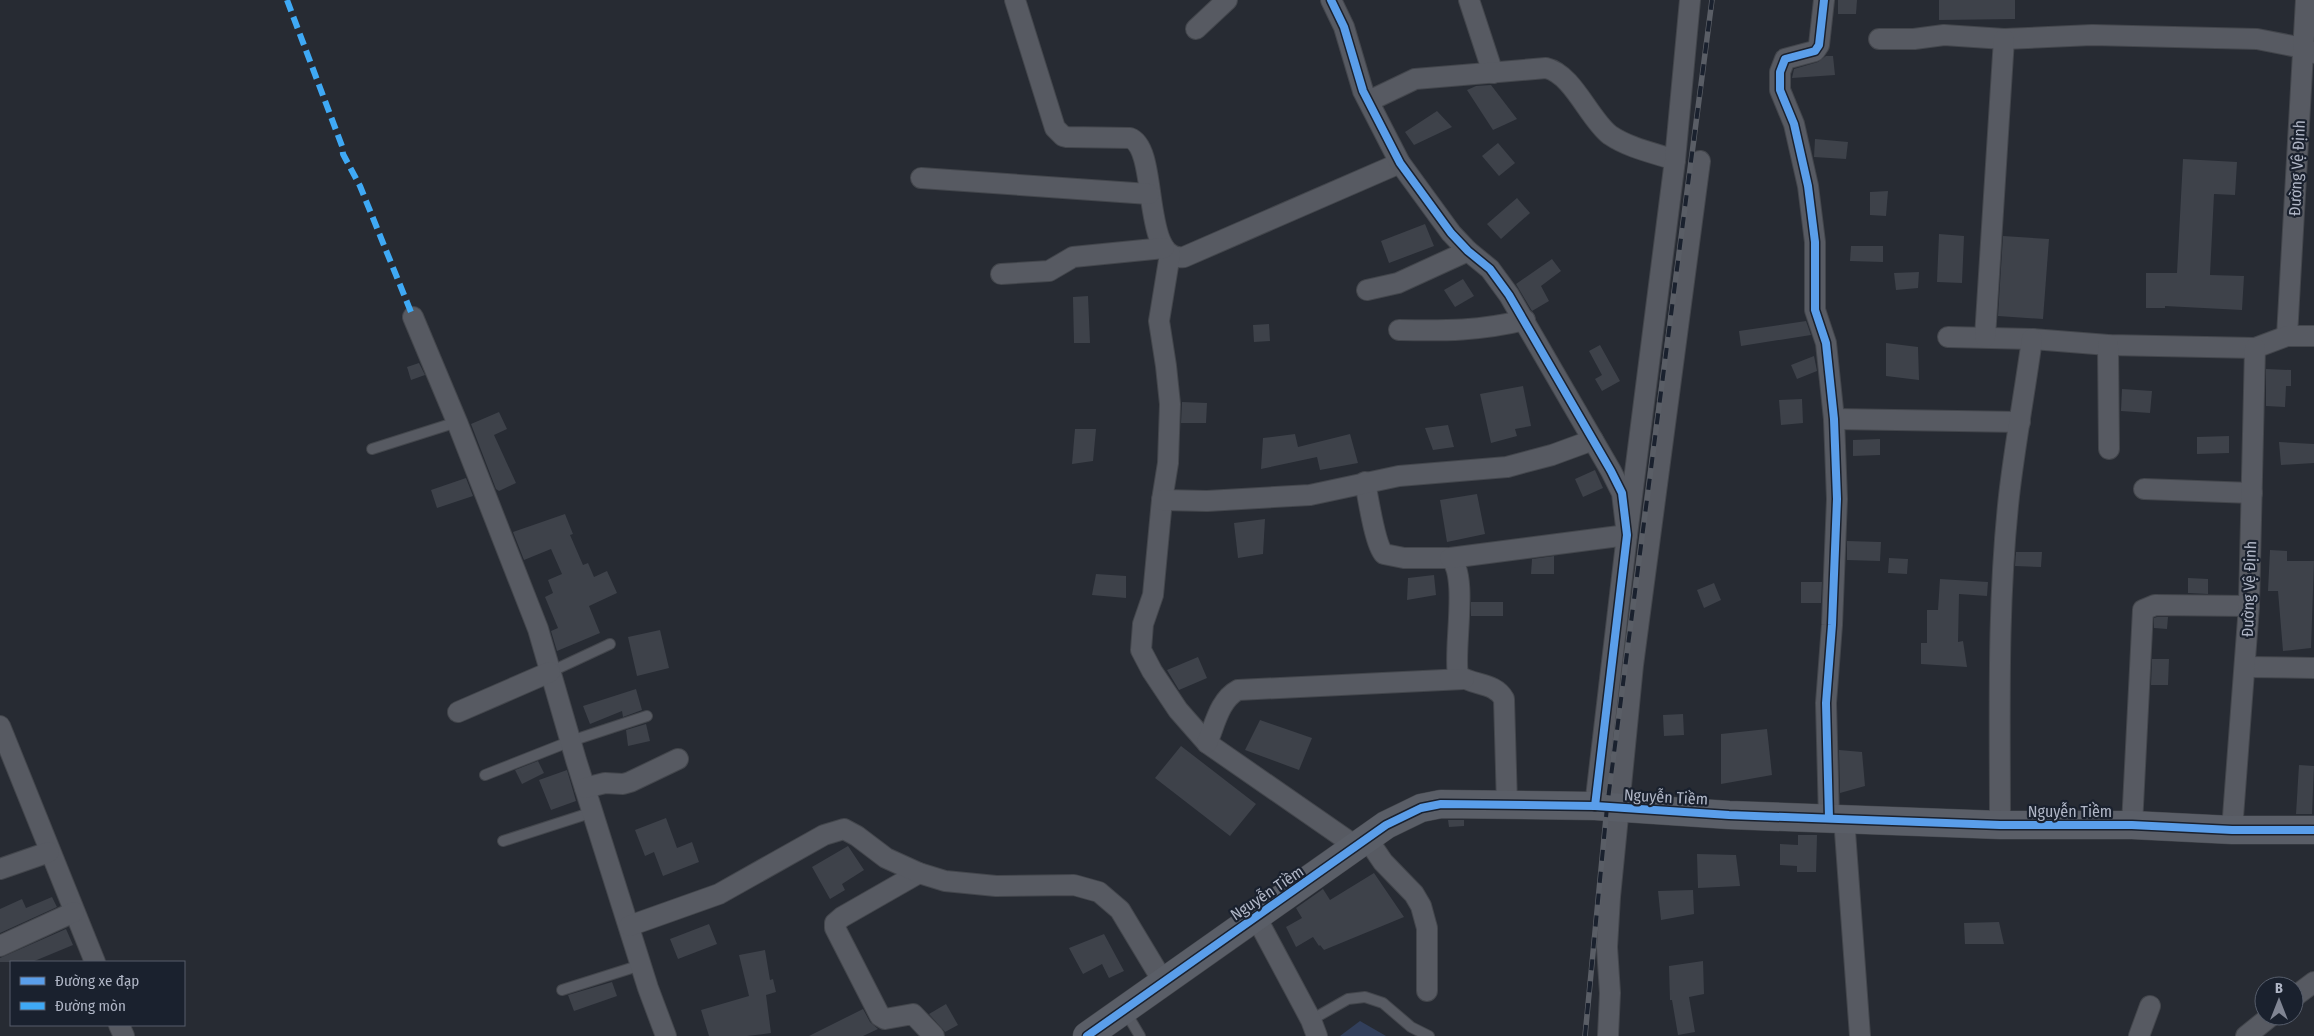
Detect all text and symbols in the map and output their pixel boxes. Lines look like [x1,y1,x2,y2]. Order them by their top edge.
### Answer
street label: Đường Vệ Định [2285,119,2309,217]
street label: Đường Vệ Định [2238,541,2260,637]
street label: Nguyễn Tiềm [1623,784,1709,809]
street label: Nguyễn Tiềm [2028,801,2112,821]
street label: Nguyễn Tiềm [1226,861,1307,924]
legend [10,961,185,1026]
text: Đường xe đạp [55,972,139,990]
north arrow [2254,976,2304,1026]
text: B [2275,980,2283,997]
text: Đường mòn [55,997,126,1015]

